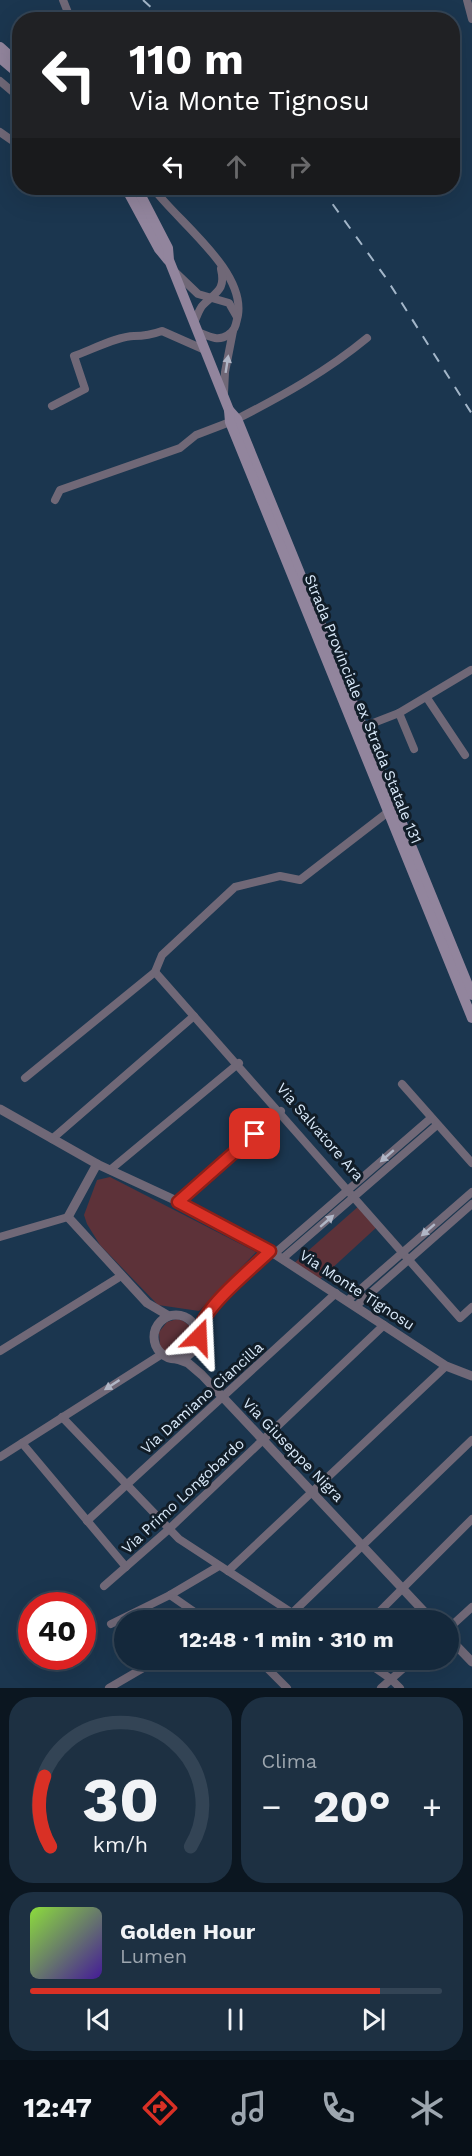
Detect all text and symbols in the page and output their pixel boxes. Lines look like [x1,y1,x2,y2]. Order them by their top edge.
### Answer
text: 110 m [129,35,244,84]
icon: left [30,36,108,114]
text: Via Monte Tignosu [129,85,370,117]
icon: left [157,150,190,183]
icon: ahead [220,150,253,183]
icon: right [283,150,316,183]
one-way arrow [222,354,231,373]
street label: Strada Provinciale ex Strada Statale 131 [301,572,425,846]
street label: Via Salvatore Ara [273,1079,368,1185]
pin [229,1108,280,1159]
icon: arrive [238,1117,271,1150]
one-way arrow [380,1149,395,1162]
one-way arrow [319,1215,334,1228]
one-way arrow [421,1223,436,1236]
street label: Via Monte Tignosu [296,1246,418,1334]
position arrow [167,1305,231,1369]
street label: Via Damiano Ciancilla [137,1338,267,1458]
one-way arrow [104,1380,120,1391]
street label: Via Giuseppe Nigra [239,1394,348,1506]
street label: Via Primo Longobardo [118,1435,248,1557]
speed limit sign: 40 [18,1592,96,1670]
text: 12:48 · 1 min · 310 m [179,1627,394,1652]
text: Clima [262,1749,317,1773]
text: 30 [82,1763,159,1836]
text: 20° [313,1780,391,1833]
text: − [262,1787,281,1826]
text: + [422,1787,442,1826]
text: km/h [93,1832,148,1857]
text: Golden Hour [120,1919,255,1944]
text: Lumen [120,1944,187,1968]
icon: previous [82,2003,115,2036]
icon: pause [219,2003,252,2036]
icon: next [357,2003,390,2036]
icon: directions [139,2087,181,2129]
icon: music [228,2087,270,2129]
icon: phone [317,2087,359,2129]
icon: climate [406,2087,448,2129]
text: 12:47 [24,2092,92,2124]

